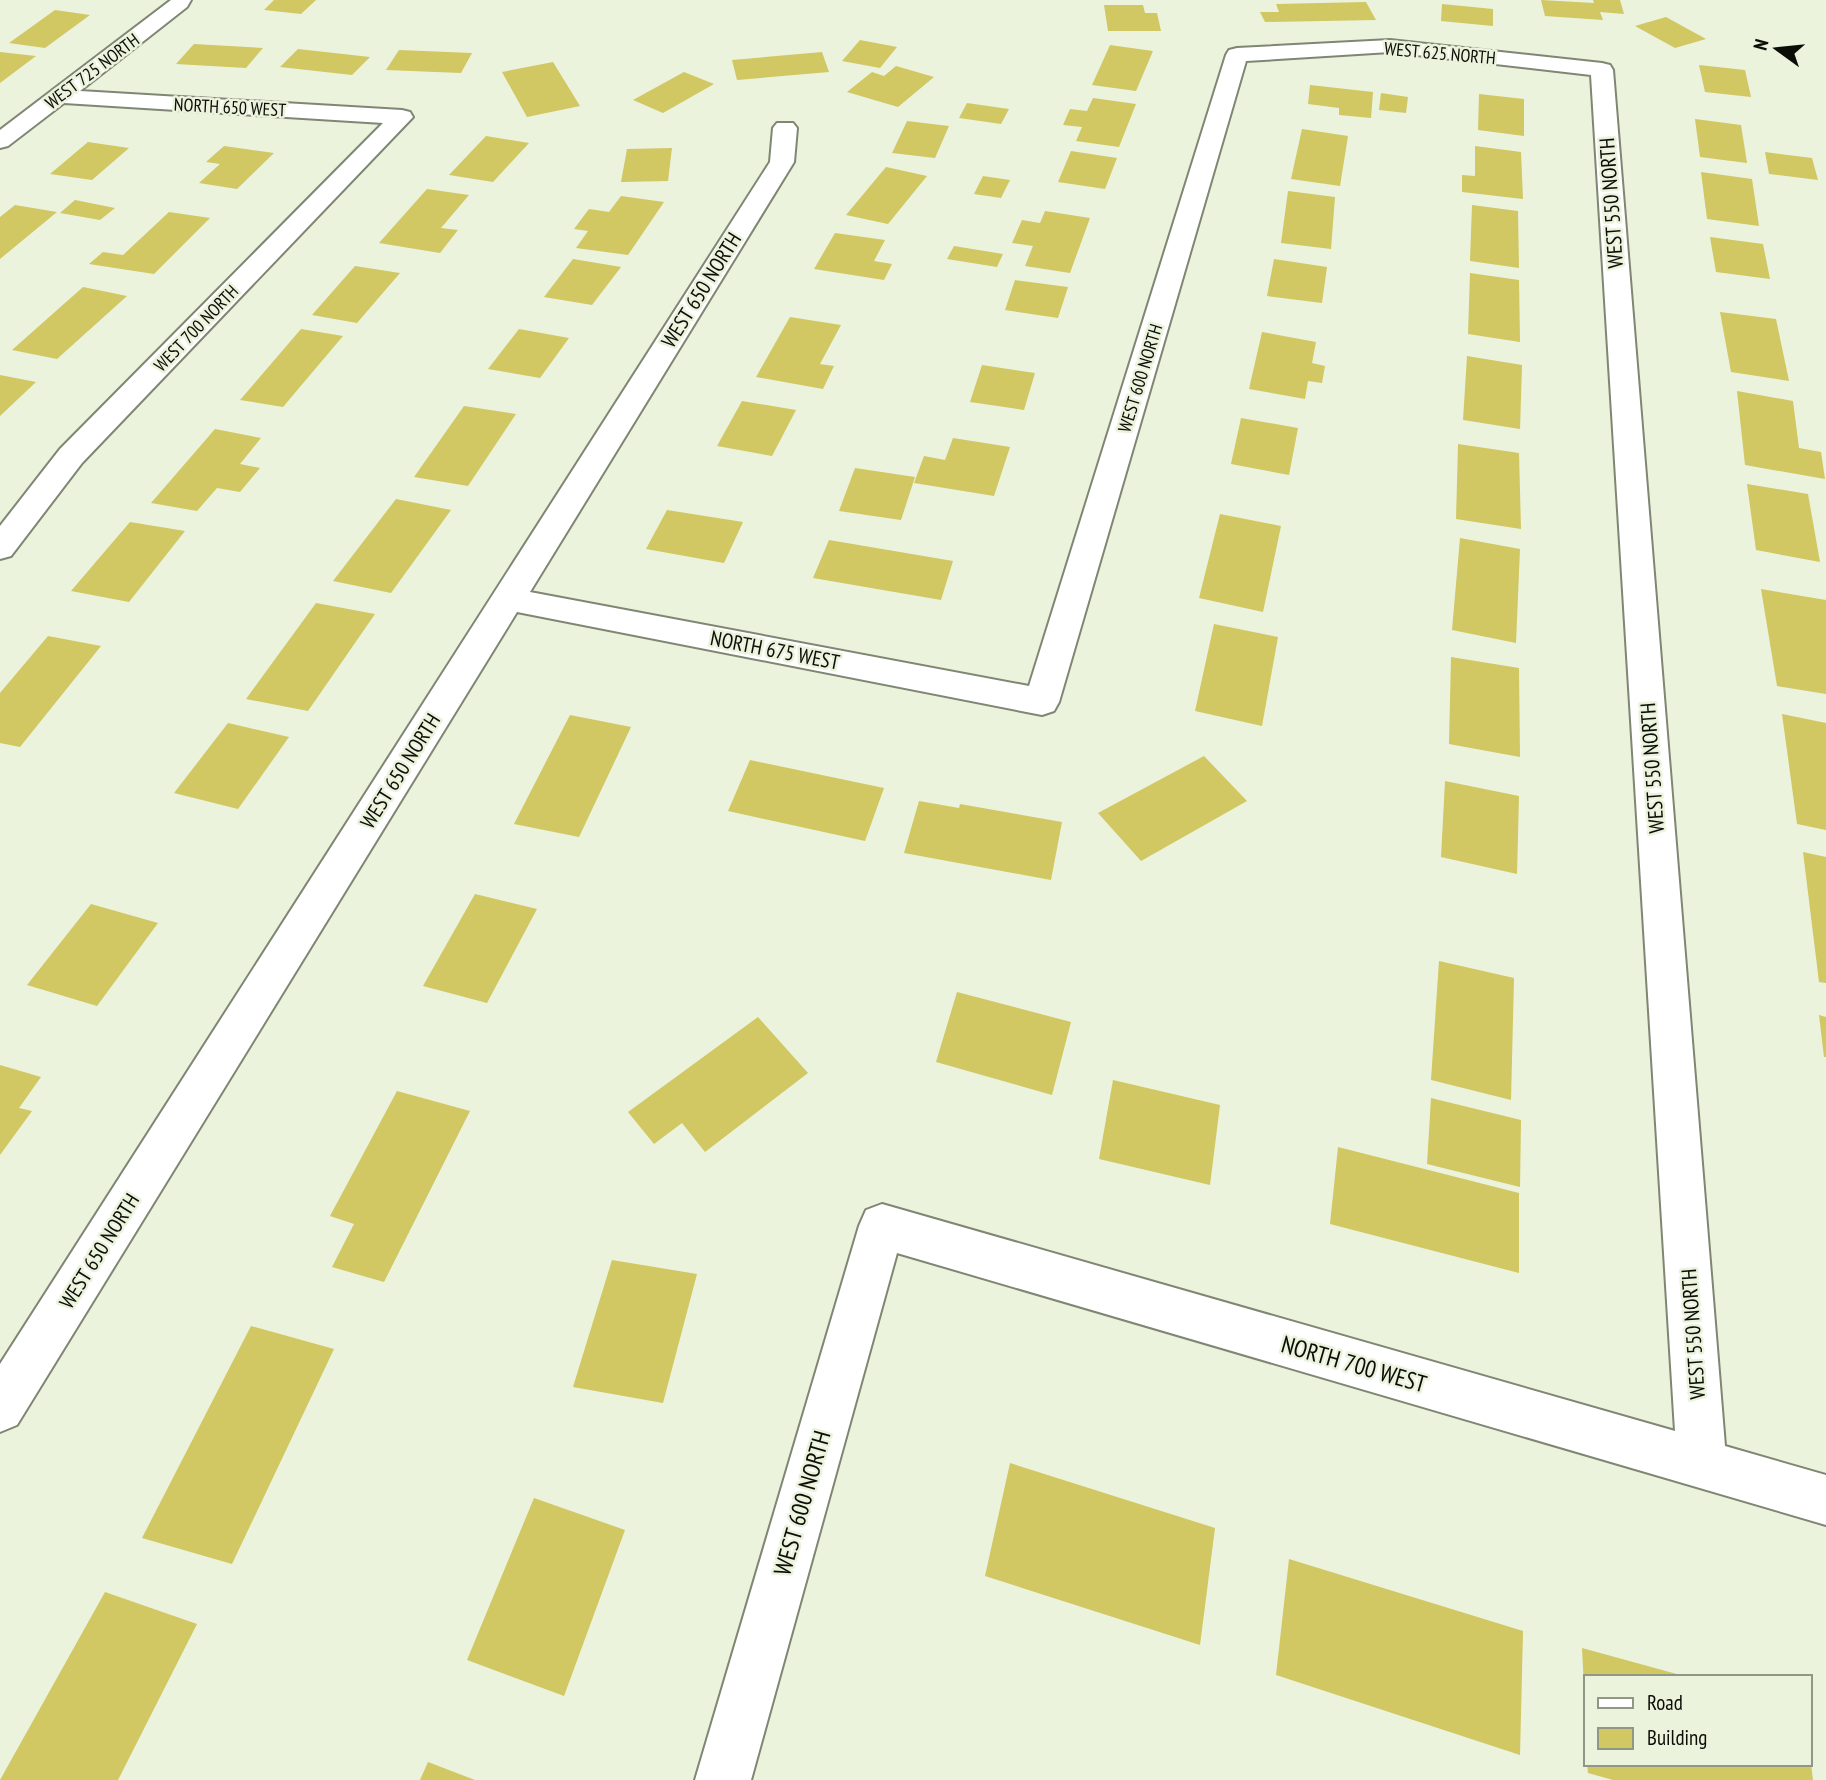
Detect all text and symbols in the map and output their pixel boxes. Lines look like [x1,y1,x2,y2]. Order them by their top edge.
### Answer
north arrow [1742,14,1812,84]
street label: WEST 725 NORTH [40,28,144,114]
street label: WEST 625 NORTH [1383,37,1497,69]
text: N [1748,37,1773,53]
street label: NORTH 650 WEST [173,93,287,121]
street label: WEST 550 NORTH [1593,137,1629,269]
street label: WEST 650 NORTH [655,227,747,353]
street label: WEST 700 NORTH [149,280,243,376]
street label: WEST 600 NORTH [1113,321,1167,435]
street label: NORTH 675 WEST [708,624,842,676]
street label: WEST 550 NORTH [1634,702,1670,834]
street label: WEST 650 NORTH [354,708,446,834]
street label: WEST 650 NORTH [53,1188,145,1314]
street label: WEST 550 NORTH [1675,1268,1711,1400]
street label: NORTH 700 WEST [1278,1328,1430,1400]
street label: WEST 600 NORTH [767,1427,837,1579]
legend [1584,1675,1812,1766]
text: Road [1647,1689,1683,1716]
text: Building [1647,1724,1707,1751]

